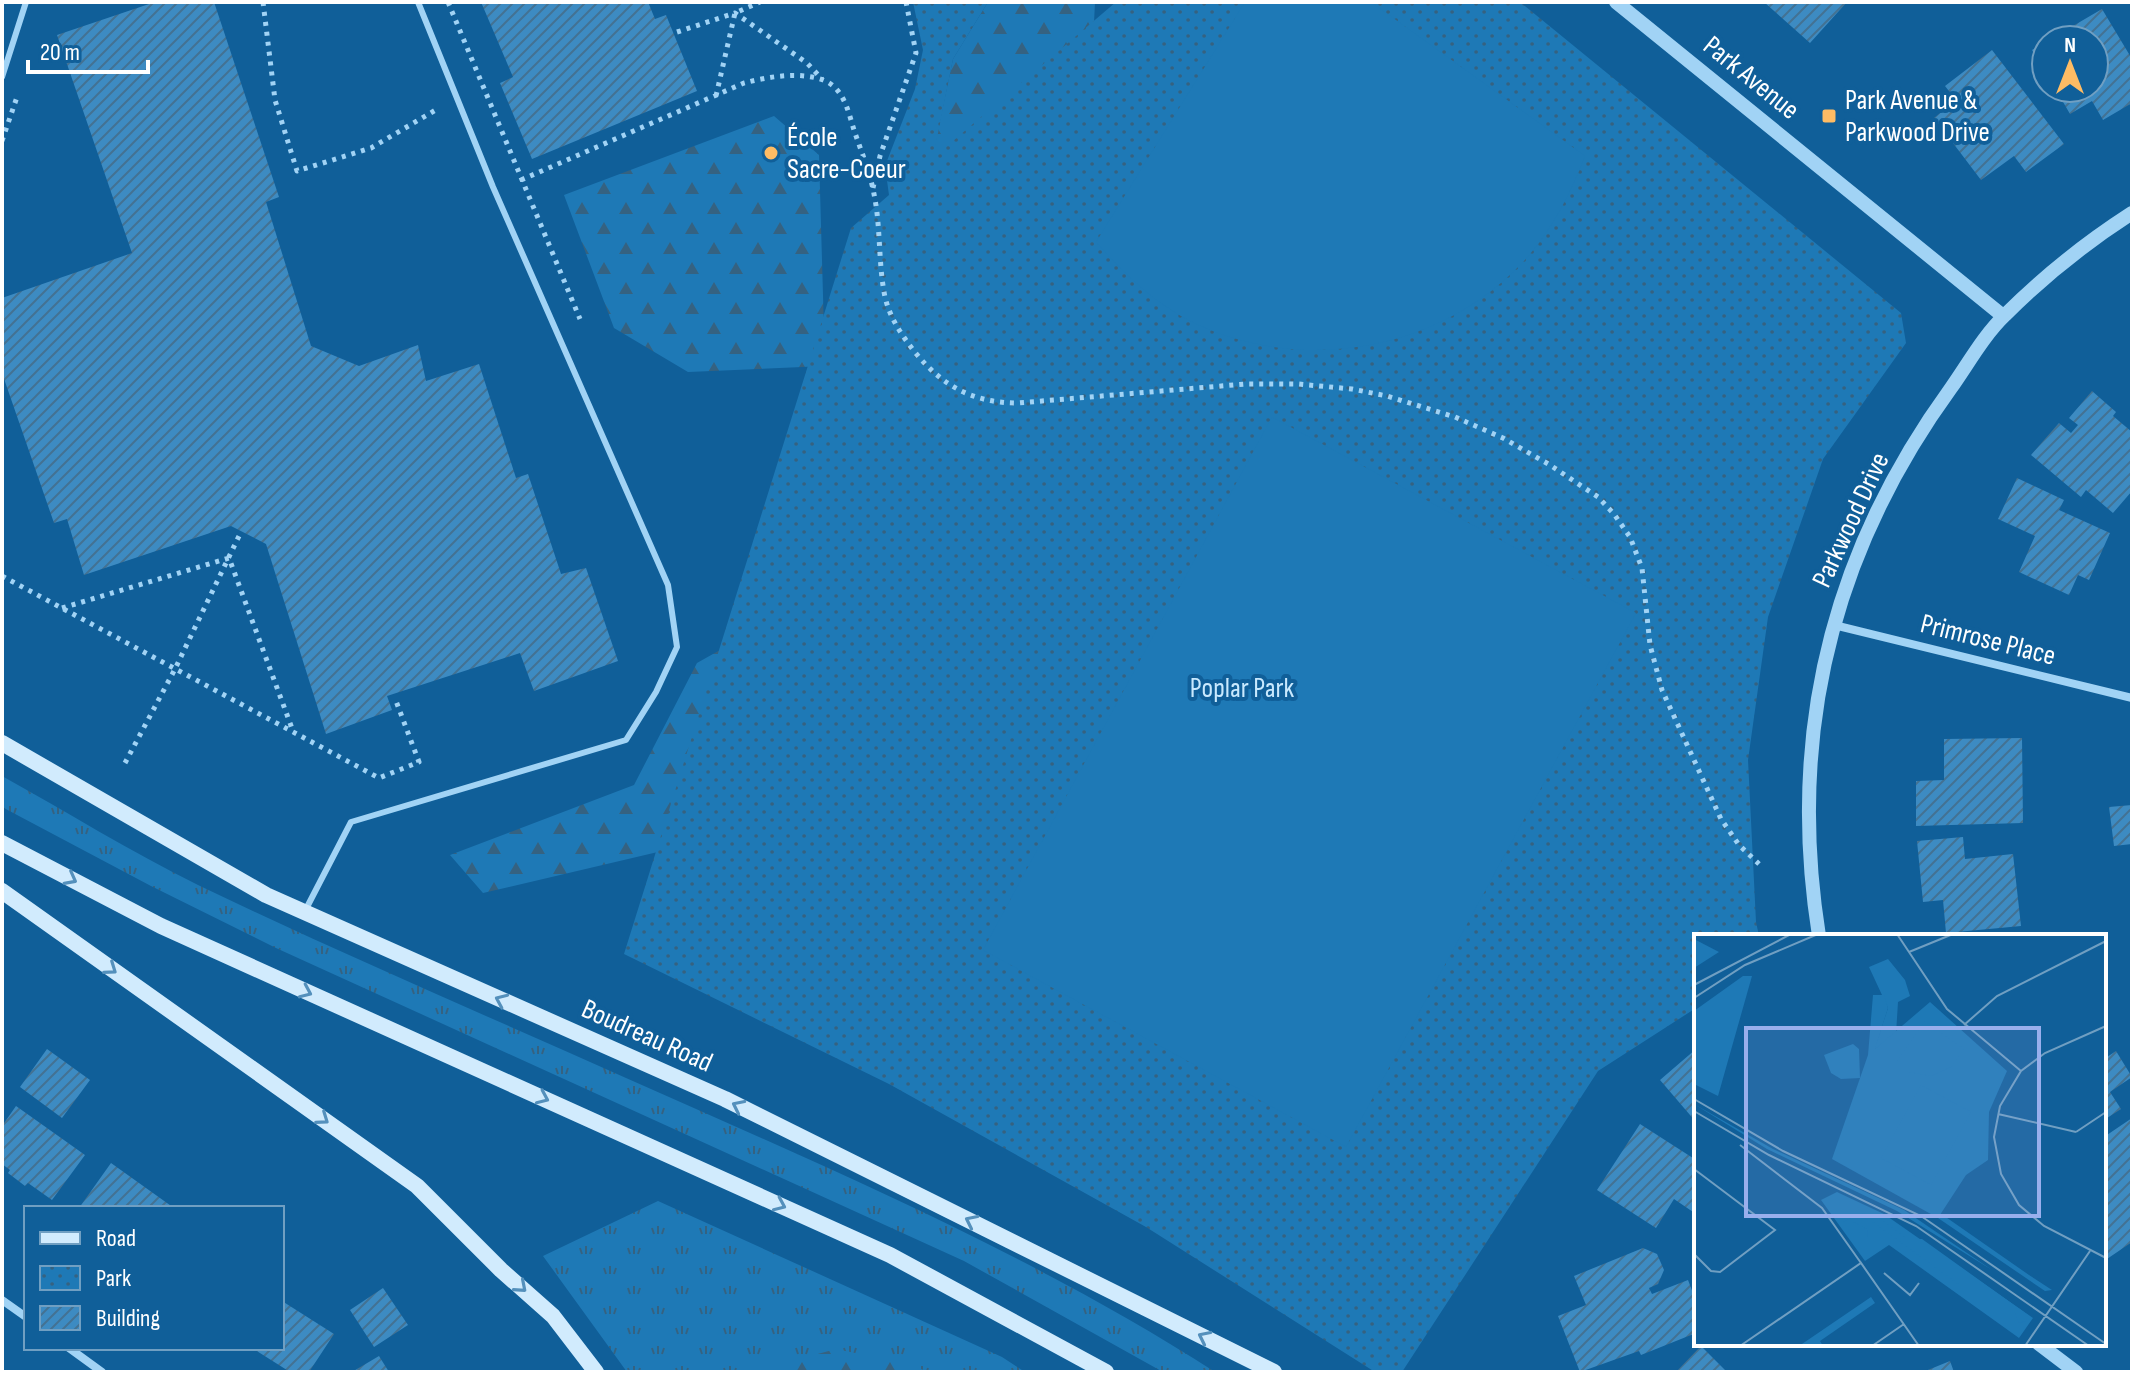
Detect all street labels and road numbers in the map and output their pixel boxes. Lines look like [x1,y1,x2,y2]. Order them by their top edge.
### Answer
street label: Park Avenue [1696,29,1806,127]
street label: Parkwood Drive [1805,447,1897,593]
street label: Primrose Place [1917,607,2059,673]
street label: Boudreau Road [576,992,718,1080]

